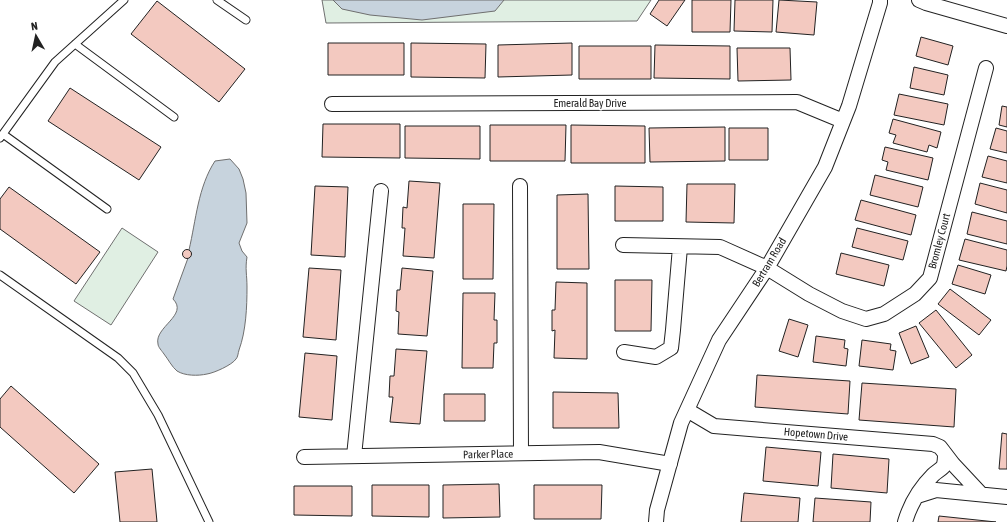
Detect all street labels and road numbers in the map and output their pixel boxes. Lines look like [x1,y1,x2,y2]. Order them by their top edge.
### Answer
street label: Emerald Bay Drive [554,97,627,109]
street label: Bromley Court [926,212,952,270]
street label: Bertram Road [750,235,788,289]
street label: Hopetown Drive [783,425,849,443]
street label: Parker Place [463,448,513,460]

